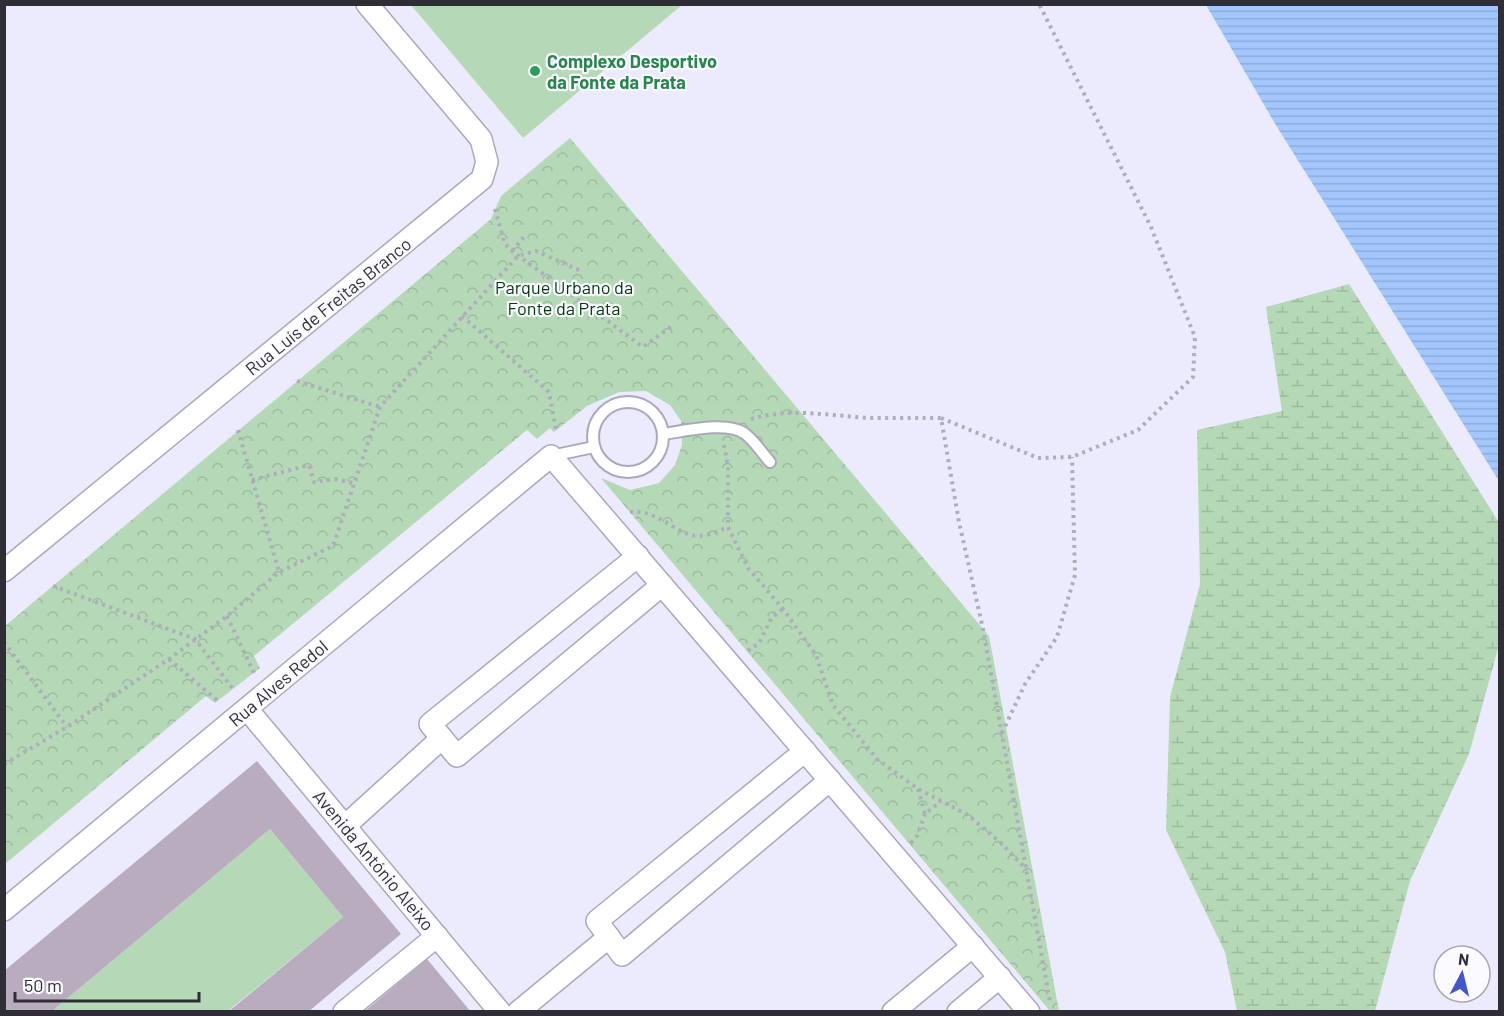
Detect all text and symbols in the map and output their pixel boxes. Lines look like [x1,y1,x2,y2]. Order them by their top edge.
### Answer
place label: Complexo Desportivo da Fonte da Prata [547,50,717,93]
marker: Complexo Desportivo da Fonte da Prata [528,64,542,78]
street label: Rua Luís de Freitas Branco [241,232,415,380]
park label: Parque Urbano da Fonte da Prata [495,276,633,319]
street label: Rua Alves Redol [224,635,332,731]
street label: Avenida António Aleixo [309,785,439,935]
north arrow [1432,944,1492,1004]
text: N [1457,949,1470,969]
scale bar [15,965,200,1003]
text: 50 m [24,974,62,996]

